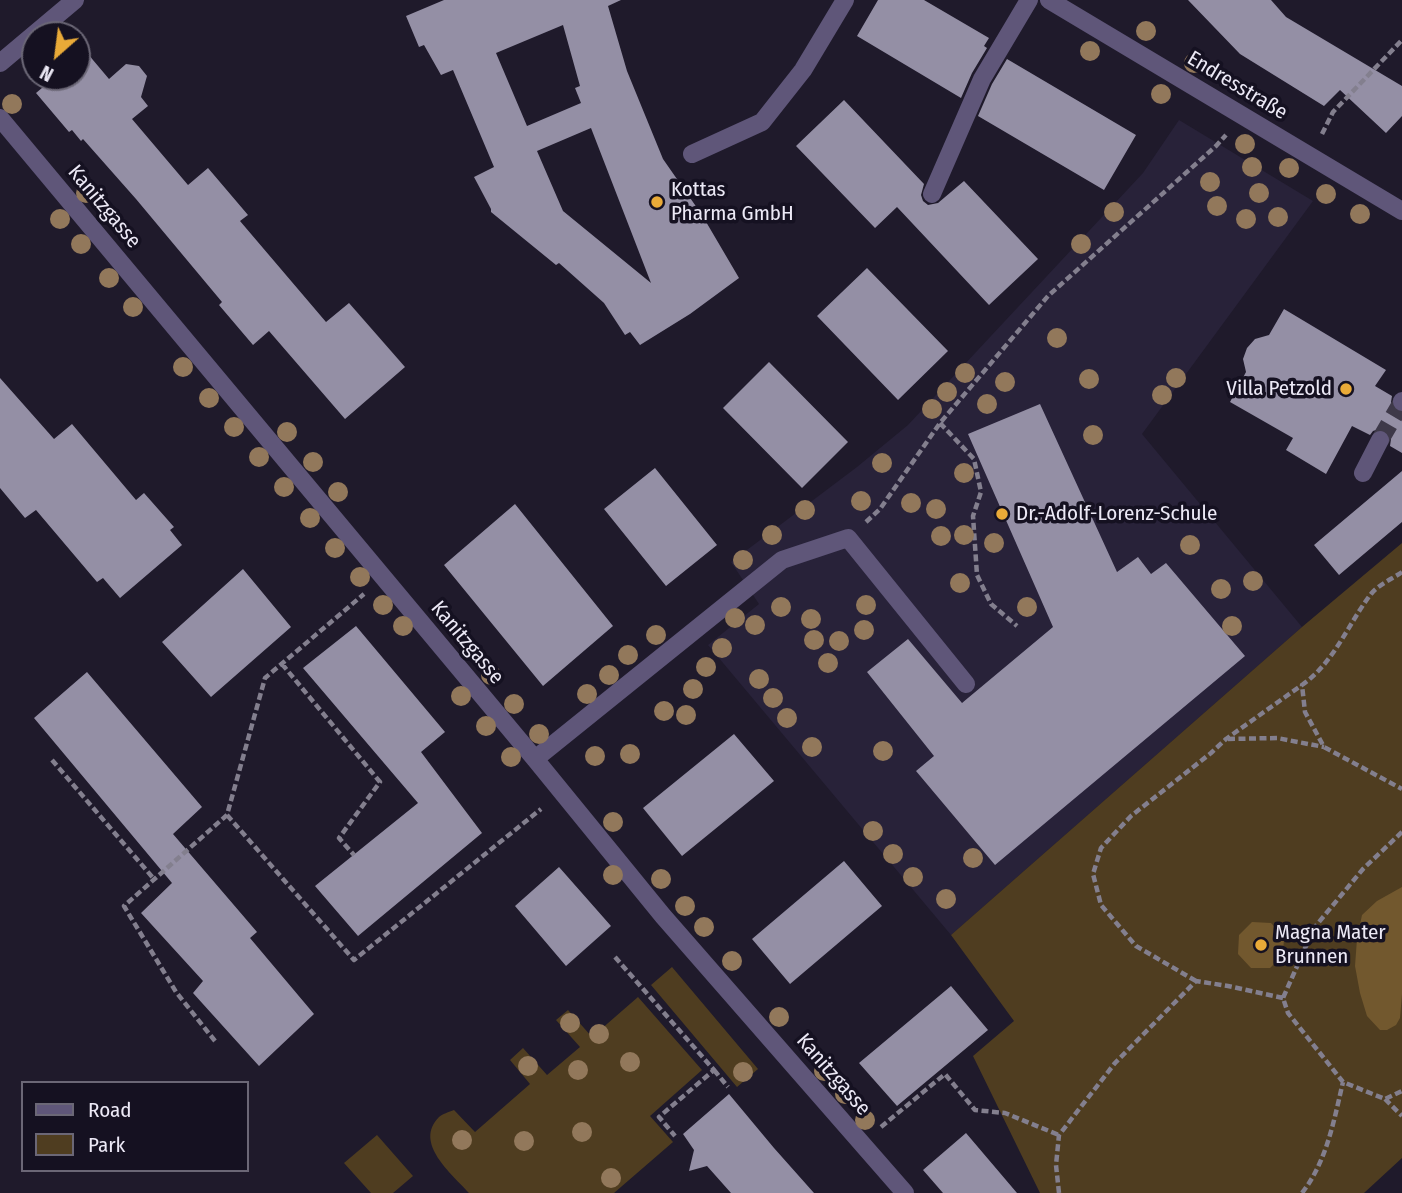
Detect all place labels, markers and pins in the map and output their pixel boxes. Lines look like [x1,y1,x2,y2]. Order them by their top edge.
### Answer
place label: Kottas Pharma GmbH [671,177,794,227]
marker: Kottas Pharma GmbH [649,194,665,210]
place label: Villa Petzold [1226,376,1332,402]
marker: Villa Petzold [1338,381,1354,397]
place label: Dr.-Adolf-Lorenz-Schule [1016,501,1217,527]
marker: Dr.-Adolf-Lorenz-Schule [994,506,1010,522]
place label: Magna Mater Brunnen [1275,920,1386,970]
marker: Magna Mater Brunnen [1253,937,1269,953]

